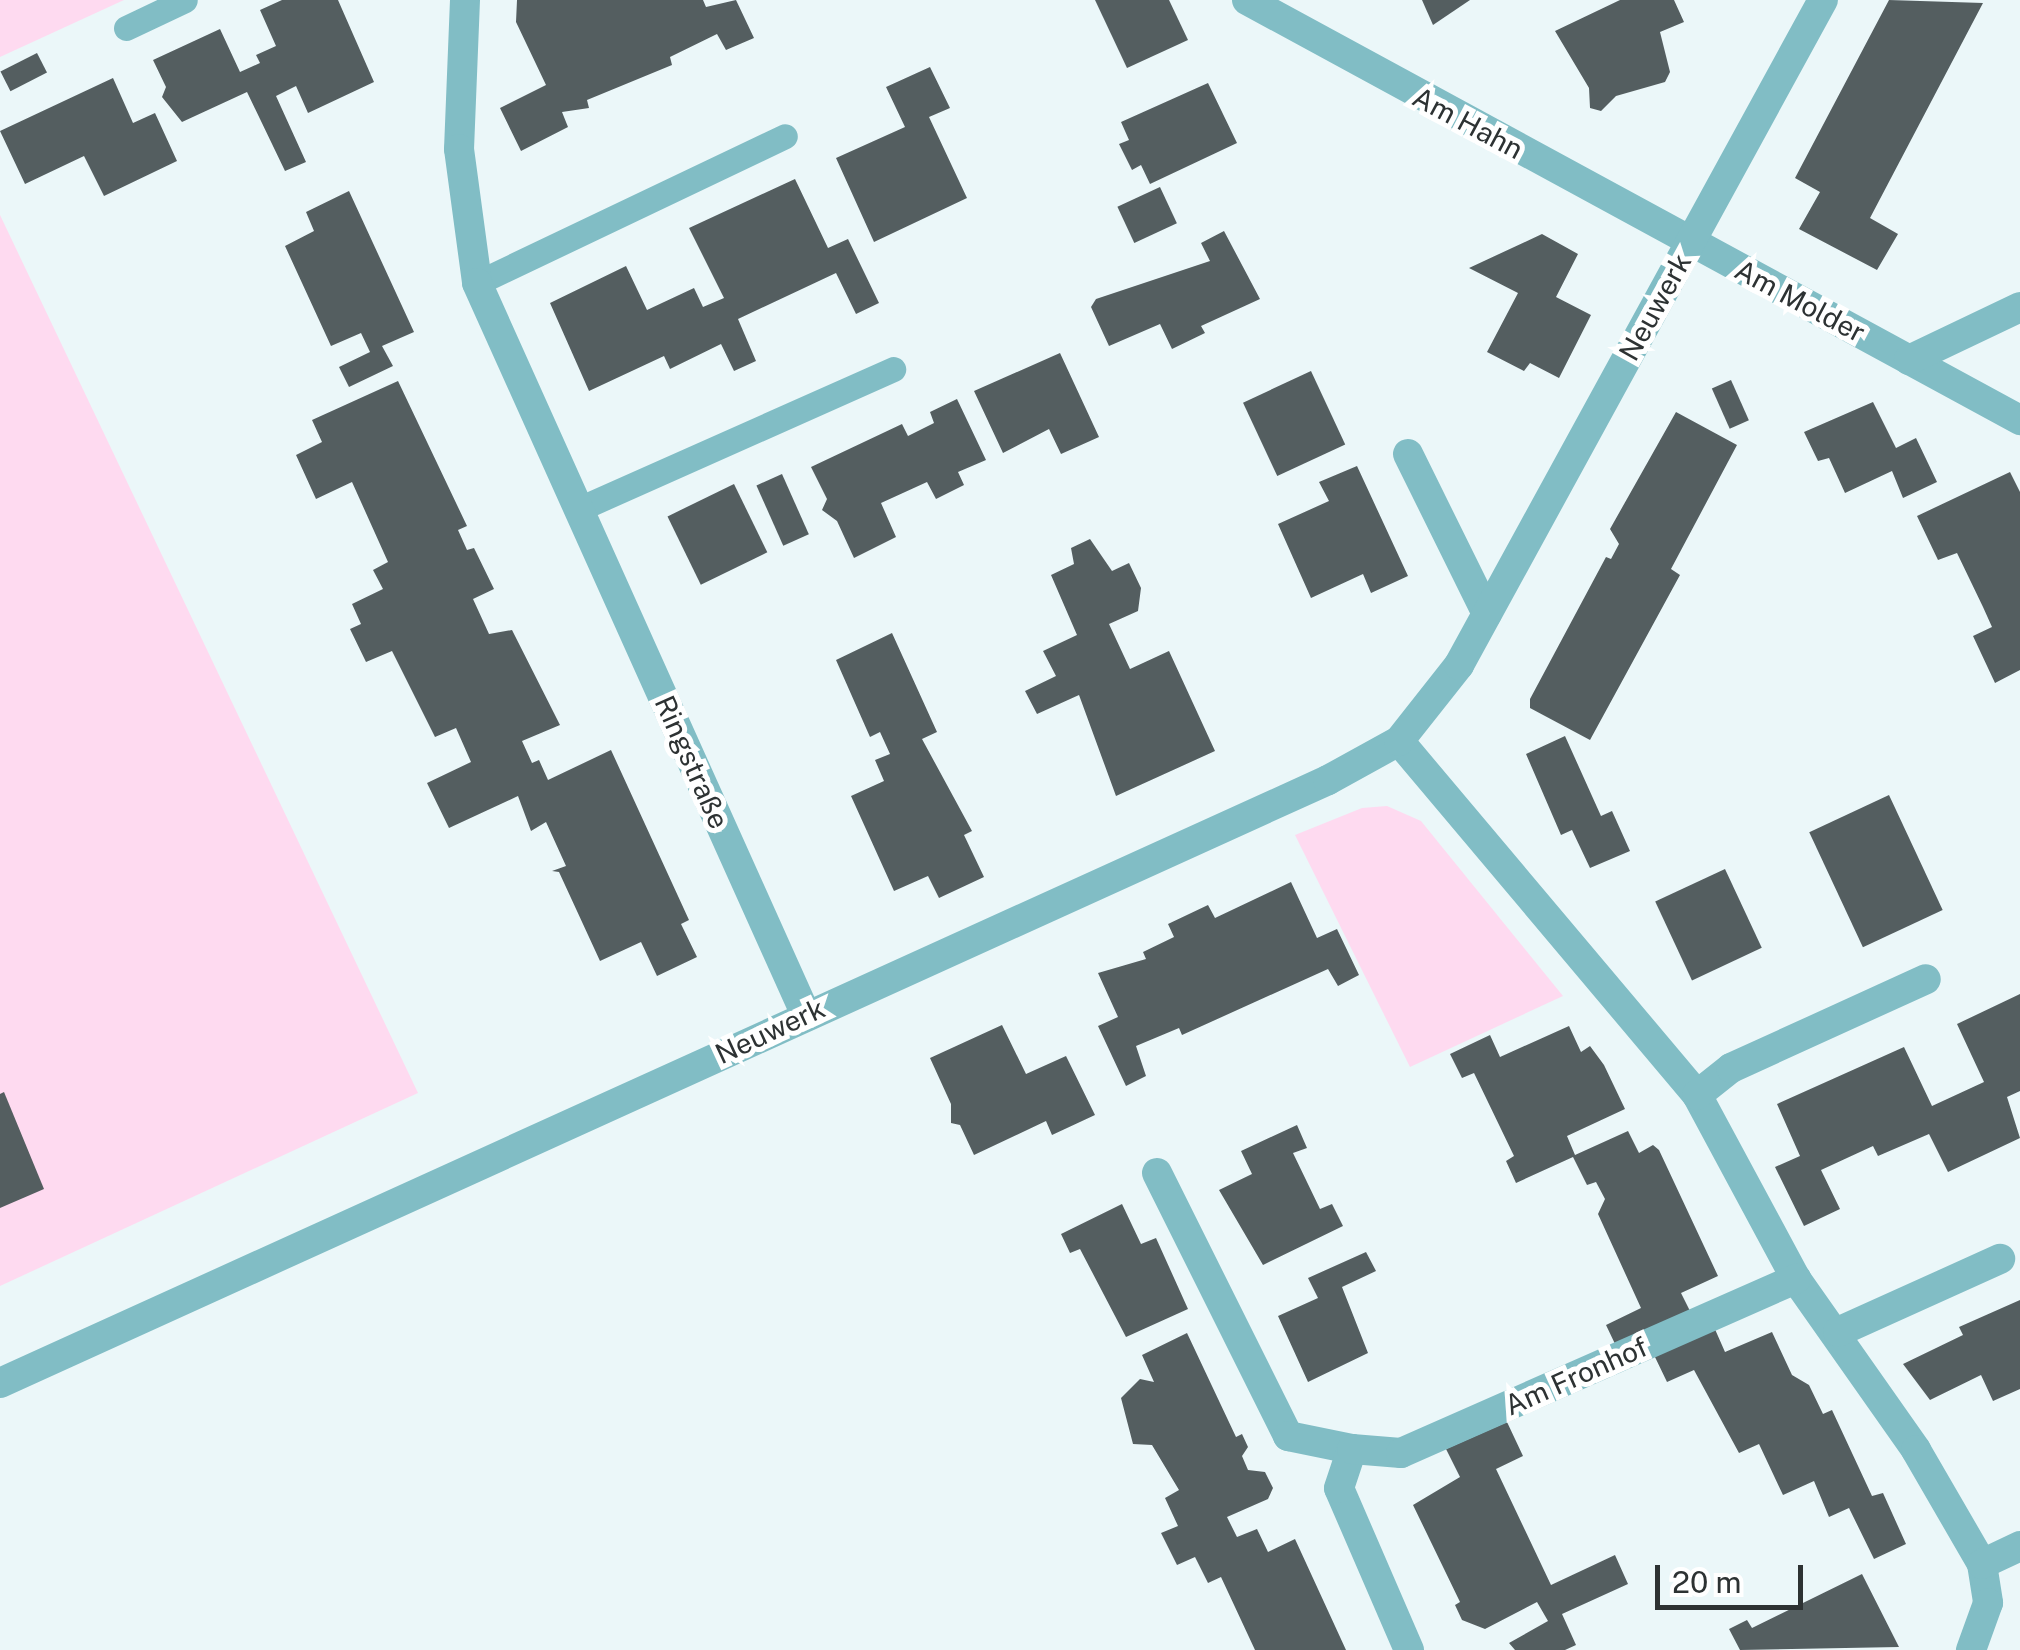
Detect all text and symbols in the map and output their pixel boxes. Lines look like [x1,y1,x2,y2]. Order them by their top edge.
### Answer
street label: Am Hahn [1407,80,1529,166]
street label: Neuwerk [1612,248,1698,366]
street label: Am Molder [1729,253,1871,349]
street label: Ringstraße [648,690,736,834]
street label: Neuwerk [710,991,830,1071]
street label: Am Fronhof [1499,1330,1653,1422]
scale bar [1660,1545,1808,1607]
text: 20 m [1672,1564,1741,1600]

